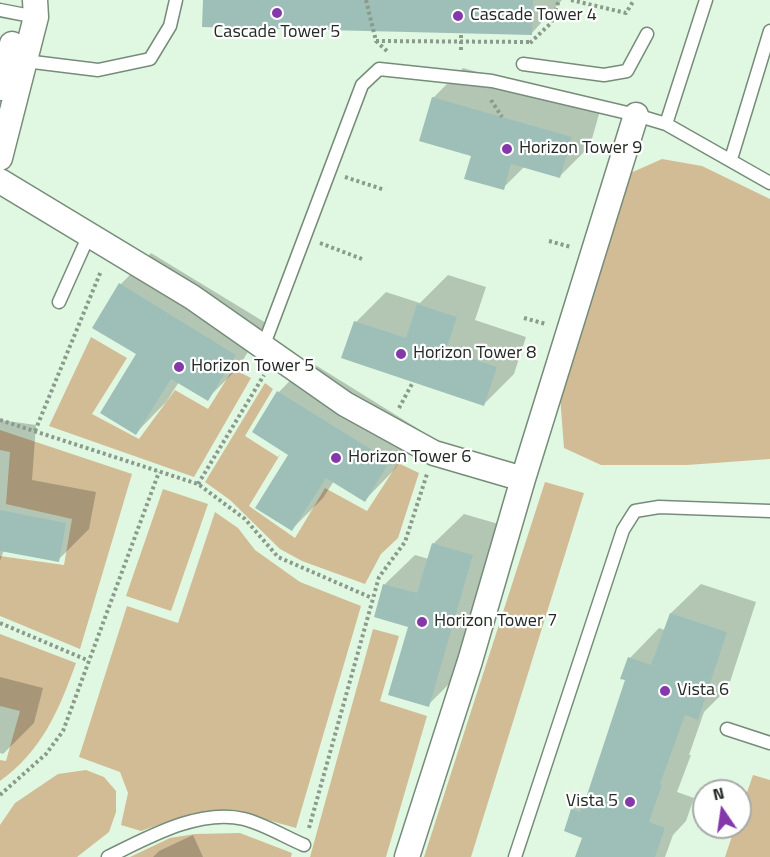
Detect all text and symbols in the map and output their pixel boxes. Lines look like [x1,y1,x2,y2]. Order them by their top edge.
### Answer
place label: Cascade Tower 4 [470,5,597,27]
marker: Cascade Tower 5 [270,6,284,20]
marker: Cascade Tower 4 [451,9,465,23]
place label: Cascade Tower 5 [214,22,340,44]
place label: Horizon Tower 9 [519,138,642,160]
marker: Horizon Tower 9 [500,142,514,156]
place label: Horizon Tower 8 [413,343,536,365]
marker: Horizon Tower 8 [394,347,408,361]
place label: Horizon Tower 5 [191,356,314,378]
marker: Horizon Tower 5 [172,360,186,374]
place label: Horizon Tower 6 [348,447,471,469]
marker: Horizon Tower 6 [329,451,343,465]
place label: Horizon Tower 7 [434,611,557,633]
marker: Horizon Tower 7 [415,615,429,629]
place label: Vista 6 [677,680,729,702]
marker: Vista 6 [658,684,672,698]
north arrow [692,779,752,839]
text: N [710,780,727,806]
place label: Vista 5 [566,791,618,813]
marker: Vista 5 [623,795,637,809]

